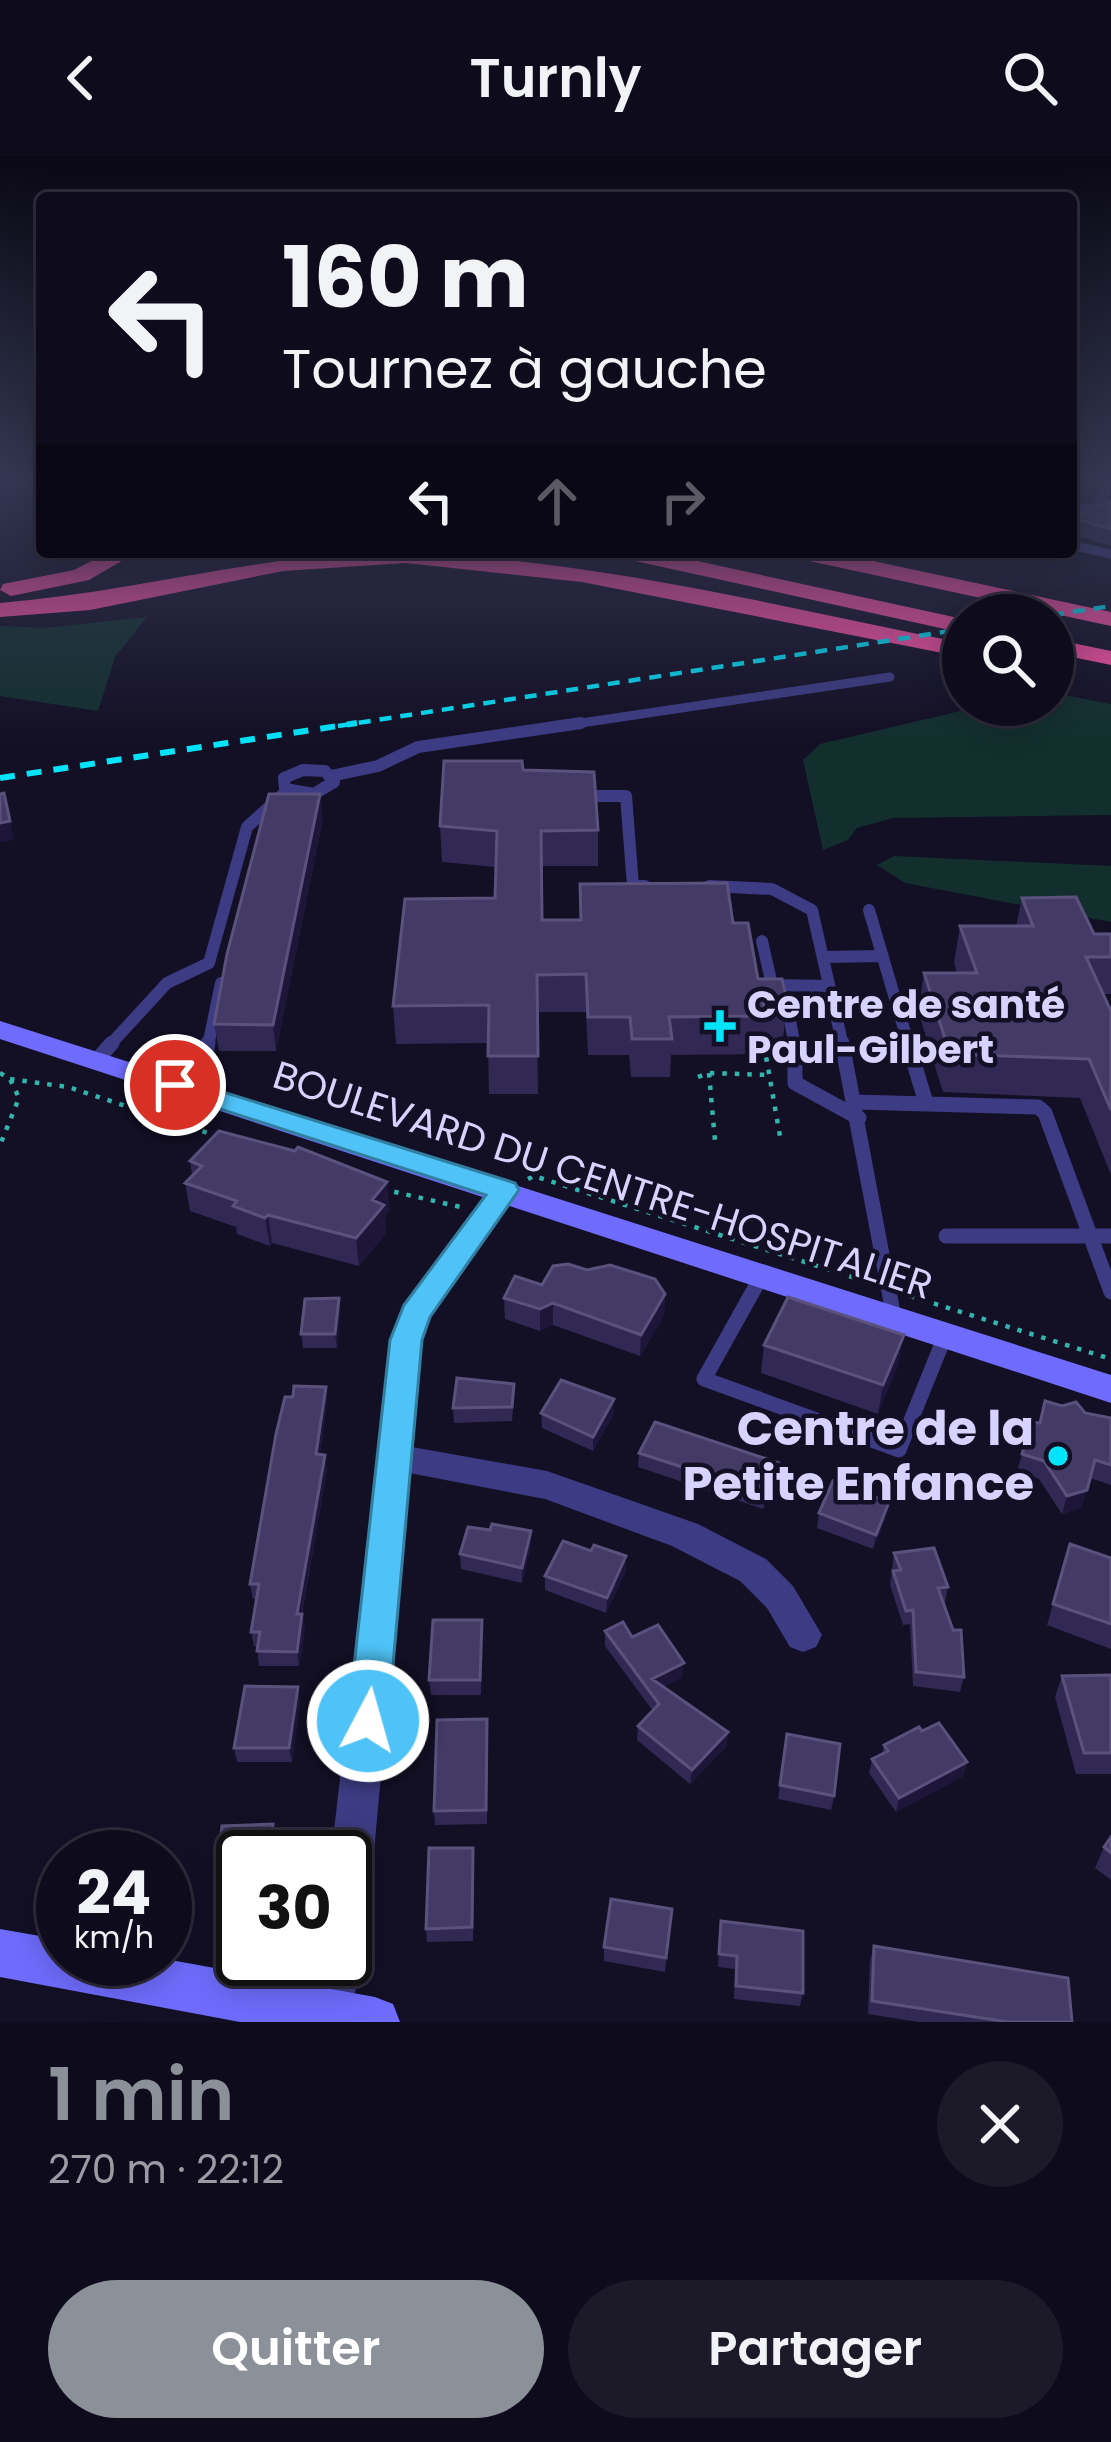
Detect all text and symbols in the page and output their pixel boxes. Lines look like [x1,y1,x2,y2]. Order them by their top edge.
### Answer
text: Turnly [469,40,642,116]
icon: back [48,45,114,111]
icon: search [997,45,1063,111]
text: 160 m [282,219,529,336]
icon: left [84,240,240,396]
text: Tournez à gauche [282,331,767,407]
icon: left [398,468,464,534]
icon: ahead [524,468,590,534]
icon: right [650,468,716,534]
map controls [942,594,1074,726]
button: search [942,594,1074,726]
place label: Centre de santé Paul-Gilbert [747,977,1065,1077]
marker: Centre de santé Paul-Gilbert [704,1010,736,1042]
pin [124,1034,226,1136]
street label: BOULEVARD DU CENTRE-HOSPITALIER [266,1047,940,1313]
icon: arrive [142,1052,208,1118]
place label: Centre de la Petite Enfance [682,1395,1034,1517]
marker: Centre de la Petite Enfance [1045,1443,1071,1469]
position arrow [305,1658,431,1784]
speed limit sign: 30 [216,1830,372,1986]
text: 24 [77,1851,151,1935]
text: km/h [74,1916,154,1959]
text: 1 min [48,2044,234,2145]
button: close [937,2061,1063,2187]
text: 270 m · 22:12 [48,2142,284,2197]
button: Quitter [48,2280,544,2418]
button: Partager [568,2280,1063,2418]

